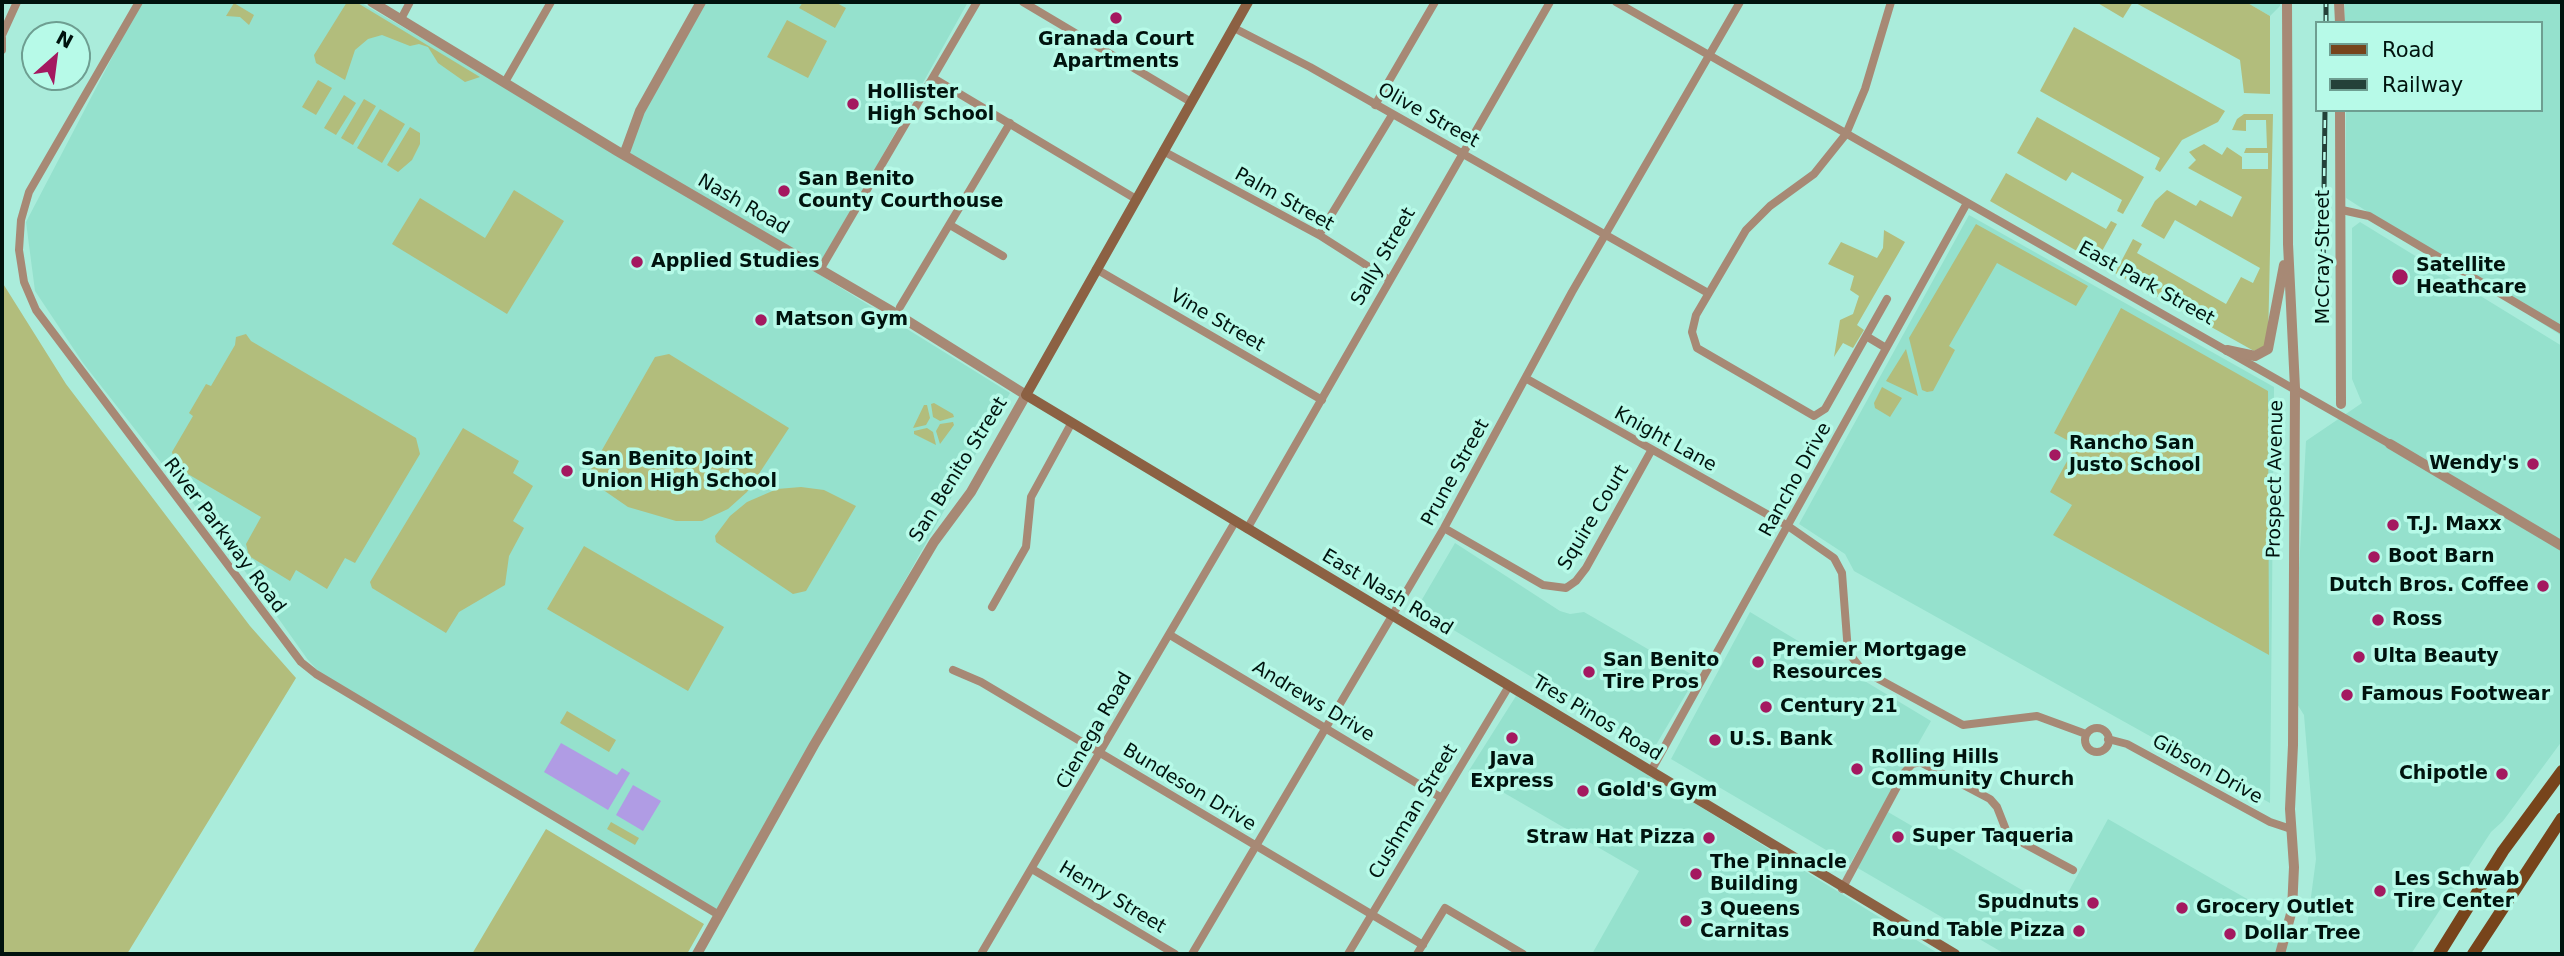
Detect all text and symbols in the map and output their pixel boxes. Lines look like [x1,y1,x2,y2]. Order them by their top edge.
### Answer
marker: Granada Court Apartments [1108,10,1124,26]
north arrow [21,21,91,91]
legend [2316,21,2543,112]
text: N [53,26,77,53]
place label: Granada Court Apartments [1038,29,1194,73]
text: Road [2382,38,2435,62]
text: Railway [2382,73,2463,97]
street label: Olive Street [1373,79,1483,153]
place label: Hollister High School [867,82,994,126]
marker: Hollister High School [845,96,861,112]
street label: Palm Street [1230,163,1338,237]
place label: San Benito County Courthouse [798,169,1003,213]
street label: Nash Road [693,170,793,240]
marker: San Benito County Courthouse [776,183,792,199]
street label: McCray Street [2313,190,2335,324]
street label: Sally Street [1347,204,1421,310]
street label: East Park Street [2074,237,2218,331]
place label: Applied Studies [651,251,820,273]
marker: Applied Studies [629,254,645,270]
place label: Satellite Heathcare [2416,255,2527,299]
marker: Satellite Heathcare [2390,267,2410,287]
street label: Vine Street [1166,285,1268,357]
place label: Matson Gym [775,309,908,331]
marker: Matson Gym [753,312,769,328]
street label: San Benito Street [905,393,1013,547]
street label: Prospect Avenue [2263,400,2289,558]
street label: Knight Lane [1610,403,1720,477]
street label: Prune Street [1417,416,1495,530]
street label: Rancho Drive [1755,419,1837,541]
place label: Rancho San Justo School [2069,433,2201,477]
marker: Rancho San Justo School [2047,447,2063,463]
place label: San Benito Joint Union High School [581,449,777,493]
place label: Wendy's [2429,453,2519,475]
street label: River Parkway Road [158,454,290,618]
marker: Wendy's [2525,456,2541,472]
street label: Squire Court [1554,461,1634,575]
marker: San Benito Joint Union High School [559,463,575,479]
place label: T.J. Maxx [2407,514,2501,536]
marker: T.J. Maxx [2385,517,2401,533]
street label: East Nash Road [1317,545,1457,641]
place label: Boot Barn [2388,546,2494,568]
marker: Boot Barn [2366,549,2382,565]
place label: Dutch Bros. Coffee [2329,575,2529,597]
marker: Dutch Bros. Coffee [2535,578,2551,594]
place label: Ross [2392,609,2442,631]
marker: Ross [2370,612,2386,628]
place label: Premier Mortgage Resources [1772,640,1967,684]
place label: Ulta Beauty [2373,646,2499,668]
marker: Ulta Beauty [2351,649,2367,665]
place label: San Benito Tire Pros [1603,650,1719,694]
marker: Premier Mortgage Resources [1750,654,1766,670]
street label: Andrews Drive [1248,657,1378,747]
marker: San Benito Tire Pros [1581,664,1597,680]
street label: Cienega Road [1052,668,1138,794]
street label: Tres Pinos Road [1528,671,1666,767]
place label: Famous Footwear [2361,684,2550,706]
marker: Famous Footwear [2339,687,2355,703]
place label: Century 21 [1780,696,1898,718]
marker: Century 21 [1758,699,1774,715]
place label: U.S. Bank [1729,729,1833,751]
marker: Java Express [1504,730,1520,746]
street label: Gibson Drive [2148,730,2266,810]
marker: U.S. Bank [1707,732,1723,748]
street label: Bundeson Drive [1118,739,1260,837]
street label: Cushman Street [1365,740,1463,884]
place label: Rolling Hills Community Church [1871,747,2074,791]
place label: Java Express [1470,749,1554,793]
marker: Rolling Hills Community Church [1849,761,1865,777]
place label: Chipotle [2399,763,2488,785]
marker: Chipotle [2494,766,2510,782]
place label: Gold's Gym [1597,780,1717,802]
marker: Gold's Gym [1575,783,1591,799]
place label: Super Taqueria [1912,826,2074,848]
place label: Straw Hat Pizza [1526,827,1695,849]
marker: Super Taqueria [1890,829,1906,845]
marker: Straw Hat Pizza [1701,830,1717,846]
place label: The Pinnacle Building [1710,852,1847,896]
street label: Henry Street [1054,857,1170,939]
marker: The Pinnacle Building [1688,866,1704,882]
place label: Les Schwab Tire Center [2394,869,2519,913]
marker: Les Schwab Tire Center [2372,883,2388,899]
place label: Spudnuts [1977,892,2079,914]
marker: Spudnuts [2085,895,2101,911]
place label: Grocery Outlet [2196,897,2354,919]
place label: 3 Queens Carnitas [1700,899,1800,943]
marker: Grocery Outlet [2174,900,2190,916]
marker: 3 Queens Carnitas [1678,913,1694,929]
place label: Round Table Pizza [1872,920,2065,942]
marker: Round Table Pizza [2071,923,2087,939]
place label: Dollar Tree [2244,923,2361,945]
marker: Dollar Tree [2222,926,2238,942]

